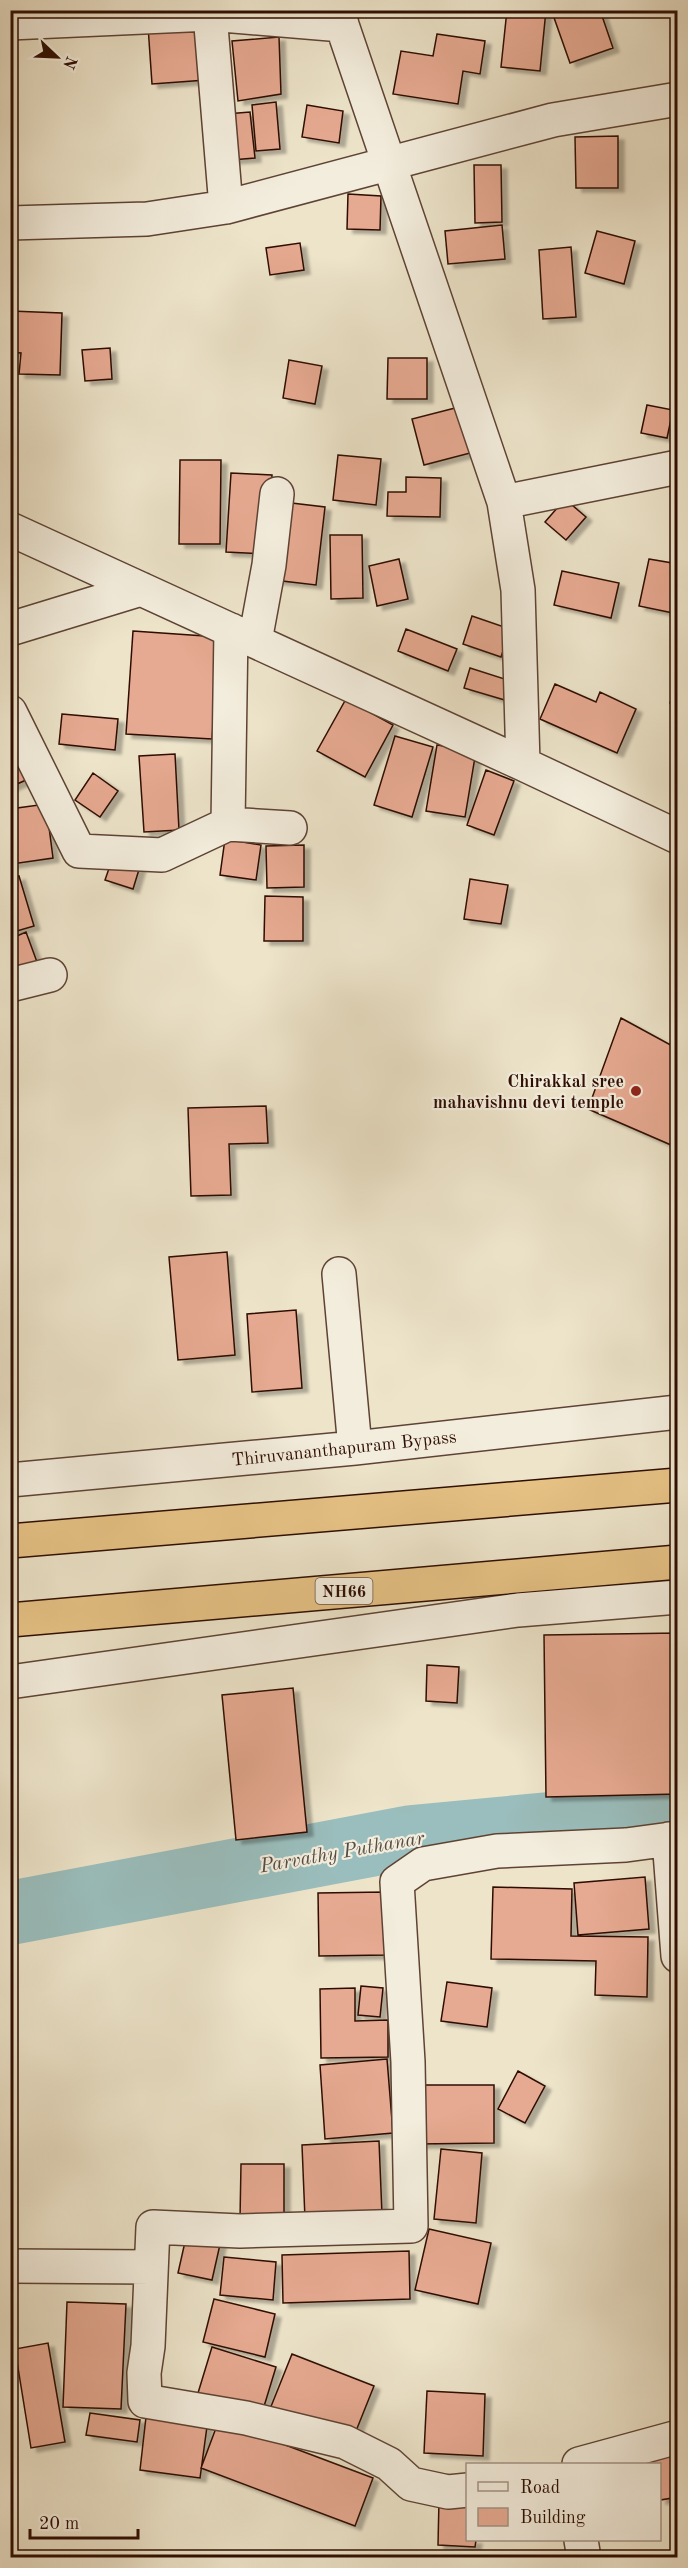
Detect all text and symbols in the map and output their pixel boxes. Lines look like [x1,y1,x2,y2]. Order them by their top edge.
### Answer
north arrow [27,27,87,87]
text: N [59,53,79,72]
place label: Chirakkal sree mahavishnu devi temple [433,1073,624,1112]
marker: Chirakkal sree mahavishnu devi temple [629,1084,643,1098]
street label: Thiruvananthapuram Bypass [231,1428,458,1470]
road number: NH66 [316,1578,372,1604]
water label: Parvathy Puthanar [257,1829,427,1877]
legend [466,2463,661,2541]
text: Road [520,2479,560,2497]
scale bar [30,2502,138,2540]
text: Building [520,2509,586,2527]
text: 20 m [39,2515,79,2533]

